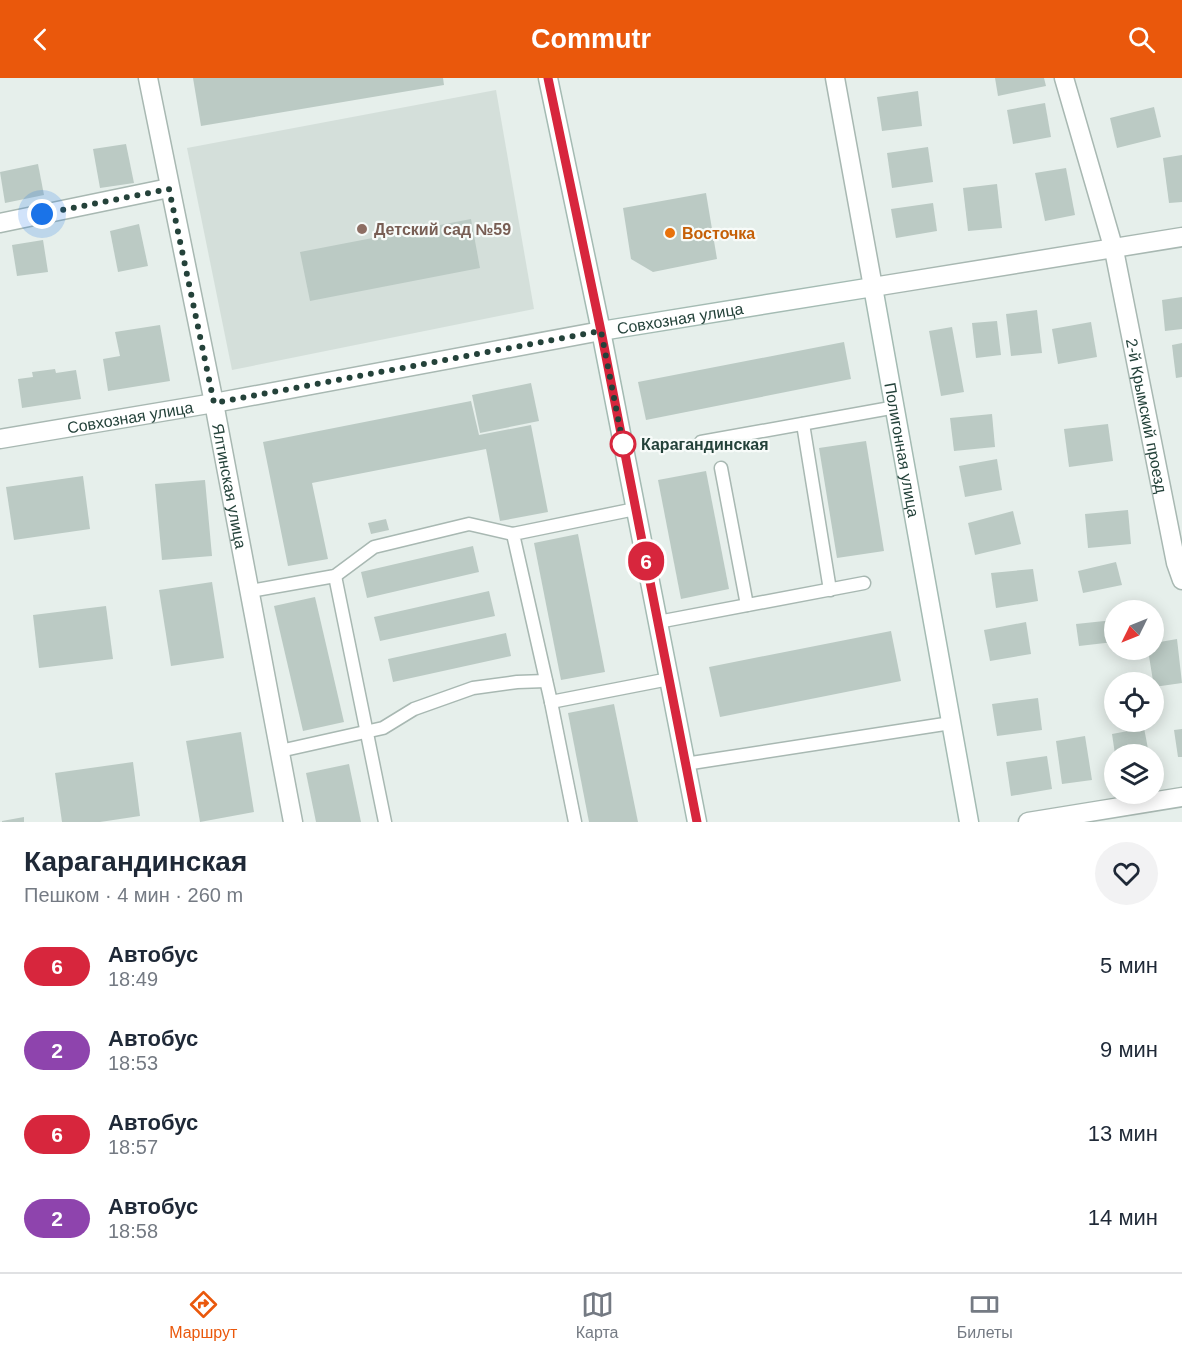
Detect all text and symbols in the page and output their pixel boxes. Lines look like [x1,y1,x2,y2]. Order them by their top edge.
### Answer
icon: back [24,23,57,56]
icon: search [1125,23,1158,56]
text: Commutr [531,24,651,54]
your location [27,199,57,229]
place label: Детский сад №59 [374,221,511,238]
marker: Детский сад №59 [355,222,369,236]
place label: Восточка [682,225,755,242]
marker: Восточка [663,226,677,240]
street label: Совхозная улица [616,300,745,337]
street label: 2-й Крымский проезд [1123,337,1170,495]
street label: Полигонная улица [881,381,922,519]
street label: Совхозная улица [66,399,195,437]
street label: Ялтинская улица [209,422,249,550]
marker: Карагандинская [610,431,636,457]
place label: Карагандинская [641,436,769,453]
line badge: 6 [626,542,666,580]
text: 6 [640,550,652,573]
north arrow [1104,600,1164,660]
map controls [1104,600,1164,804]
button: locate [1104,672,1164,732]
button: layers [1104,744,1164,804]
button: heart [1095,842,1158,905]
text: Карагандинская [24,846,247,877]
text: Пешком · 4 мин · 260 m [24,884,243,906]
text: Автобус [108,942,198,967]
text: 5 мин [1100,953,1158,978]
text: 6 [51,955,63,978]
text: 18:49 [108,968,158,990]
text: Автобус [108,1026,198,1051]
text: 9 мин [1100,1037,1158,1062]
text: 2 [51,1039,63,1062]
text: 18:53 [108,1052,158,1074]
text: Автобус [108,1110,198,1135]
text: 13 мин [1088,1121,1158,1146]
text: 6 [51,1123,63,1146]
text: 18:57 [108,1136,158,1158]
text: Автобус [108,1194,198,1219]
text: 14 мин [1088,1205,1158,1230]
text: 2 [51,1207,63,1230]
text: 18:58 [108,1220,158,1242]
tab: Маршрут [169,1288,237,1342]
tab: Карта [576,1288,619,1342]
tab: Билеты [957,1288,1013,1342]

